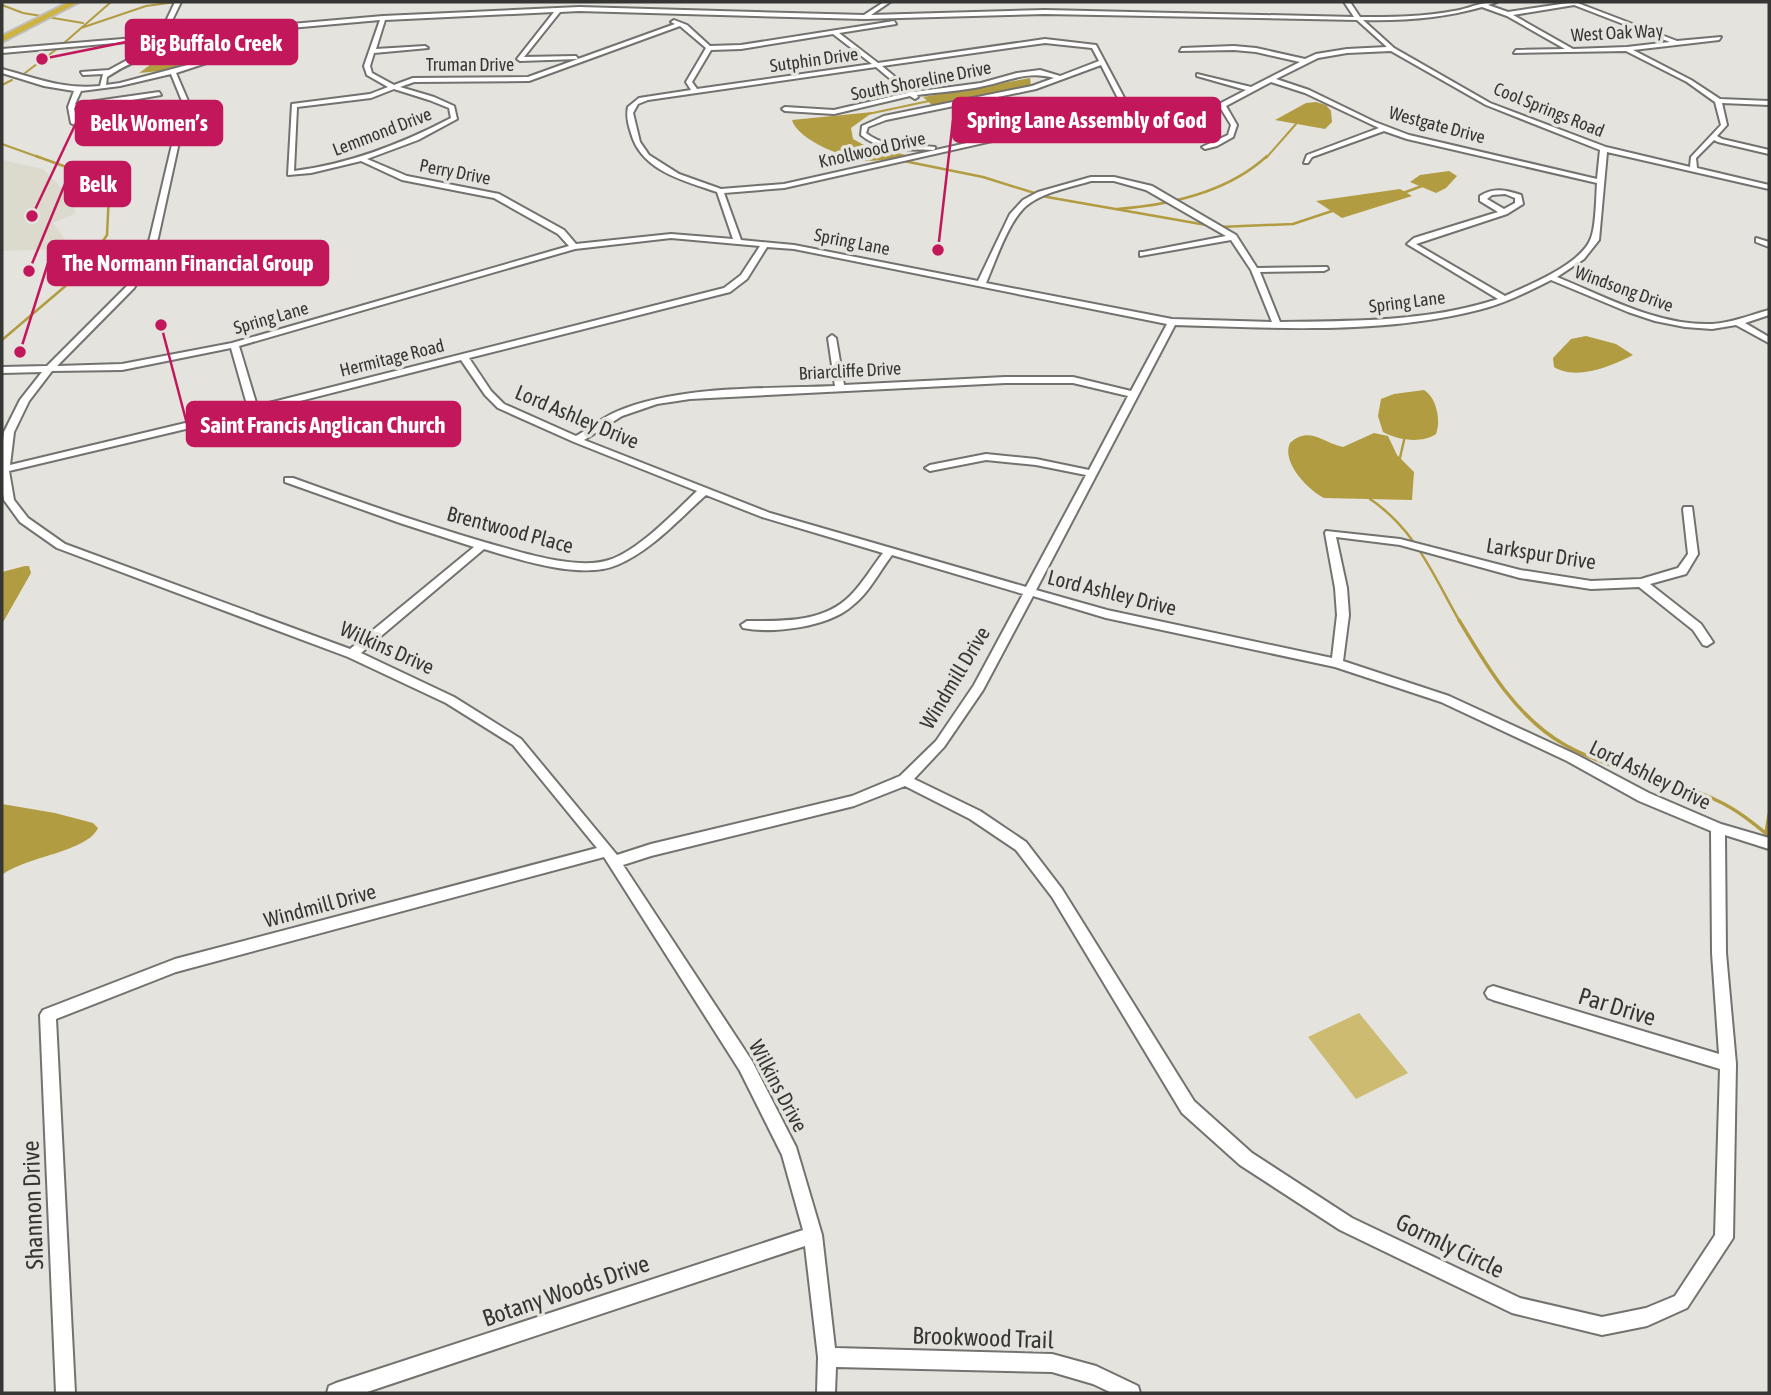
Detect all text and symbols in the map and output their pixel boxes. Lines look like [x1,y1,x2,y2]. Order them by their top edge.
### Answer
callout: Big Buffalo Creek [126,20,297,64]
street label: West Oak Way [1570,20,1664,45]
text: Big Buffalo Creek [140,30,283,56]
street label: Sutphin Drive [768,43,859,76]
street label: Truman Drive [426,54,514,75]
street label: South Shoreline Drive [849,57,993,104]
street label: Cool Springs Road [1491,78,1608,141]
callout: Spring Lane Assembly of God [953,98,1220,142]
callout: Belk Women’s [76,101,222,145]
street label: Westgate Drive [1387,102,1487,147]
street label: Lemmond Drive [329,103,434,160]
text: Spring Lane Assembly of God [967,107,1207,133]
text: Belk Women’s [90,110,208,136]
street label: Knollwood Drive [817,127,927,172]
street label: Perry Drive [418,154,493,189]
callout: Belk [65,162,130,206]
text: Belk [79,171,118,197]
street label: Spring Lane [812,224,892,259]
callout: The Normann Financial Group [48,241,328,285]
text: The Normann Financial Group [62,250,314,276]
street label: Windsong Drive [1572,261,1676,316]
street label: Spring Lane [1368,286,1446,317]
street label: Spring Lane [231,297,311,338]
street label: Hermitage Road [337,334,446,381]
street label: Briarcliffe Drive [798,357,902,384]
street label: Lord Ashley Drive [512,379,643,453]
callout: Saint Francis Anglican Church [187,402,460,446]
text: Saint Francis Anglican Church [201,412,445,438]
street label: Brentwood Place [444,501,576,557]
street label: Larkspur Drive [1485,533,1598,574]
street label: Lord Ashley Drive [1045,564,1179,620]
street label: Wilkins Drive [337,616,438,678]
street label: Windmill Drive [914,622,994,733]
street label: Lord Ashley Drive [1586,734,1715,814]
street label: Windmill Drive [261,879,378,931]
street label: Par Drive [1575,982,1659,1031]
street label: Wilkins Drive [745,1036,813,1135]
street label: Shannon Drive [17,1140,48,1270]
street label: Gormly Circle [1392,1208,1509,1283]
street label: Botany Woods Drive [479,1249,653,1332]
street label: Brookwood Trail [912,1322,1055,1353]

